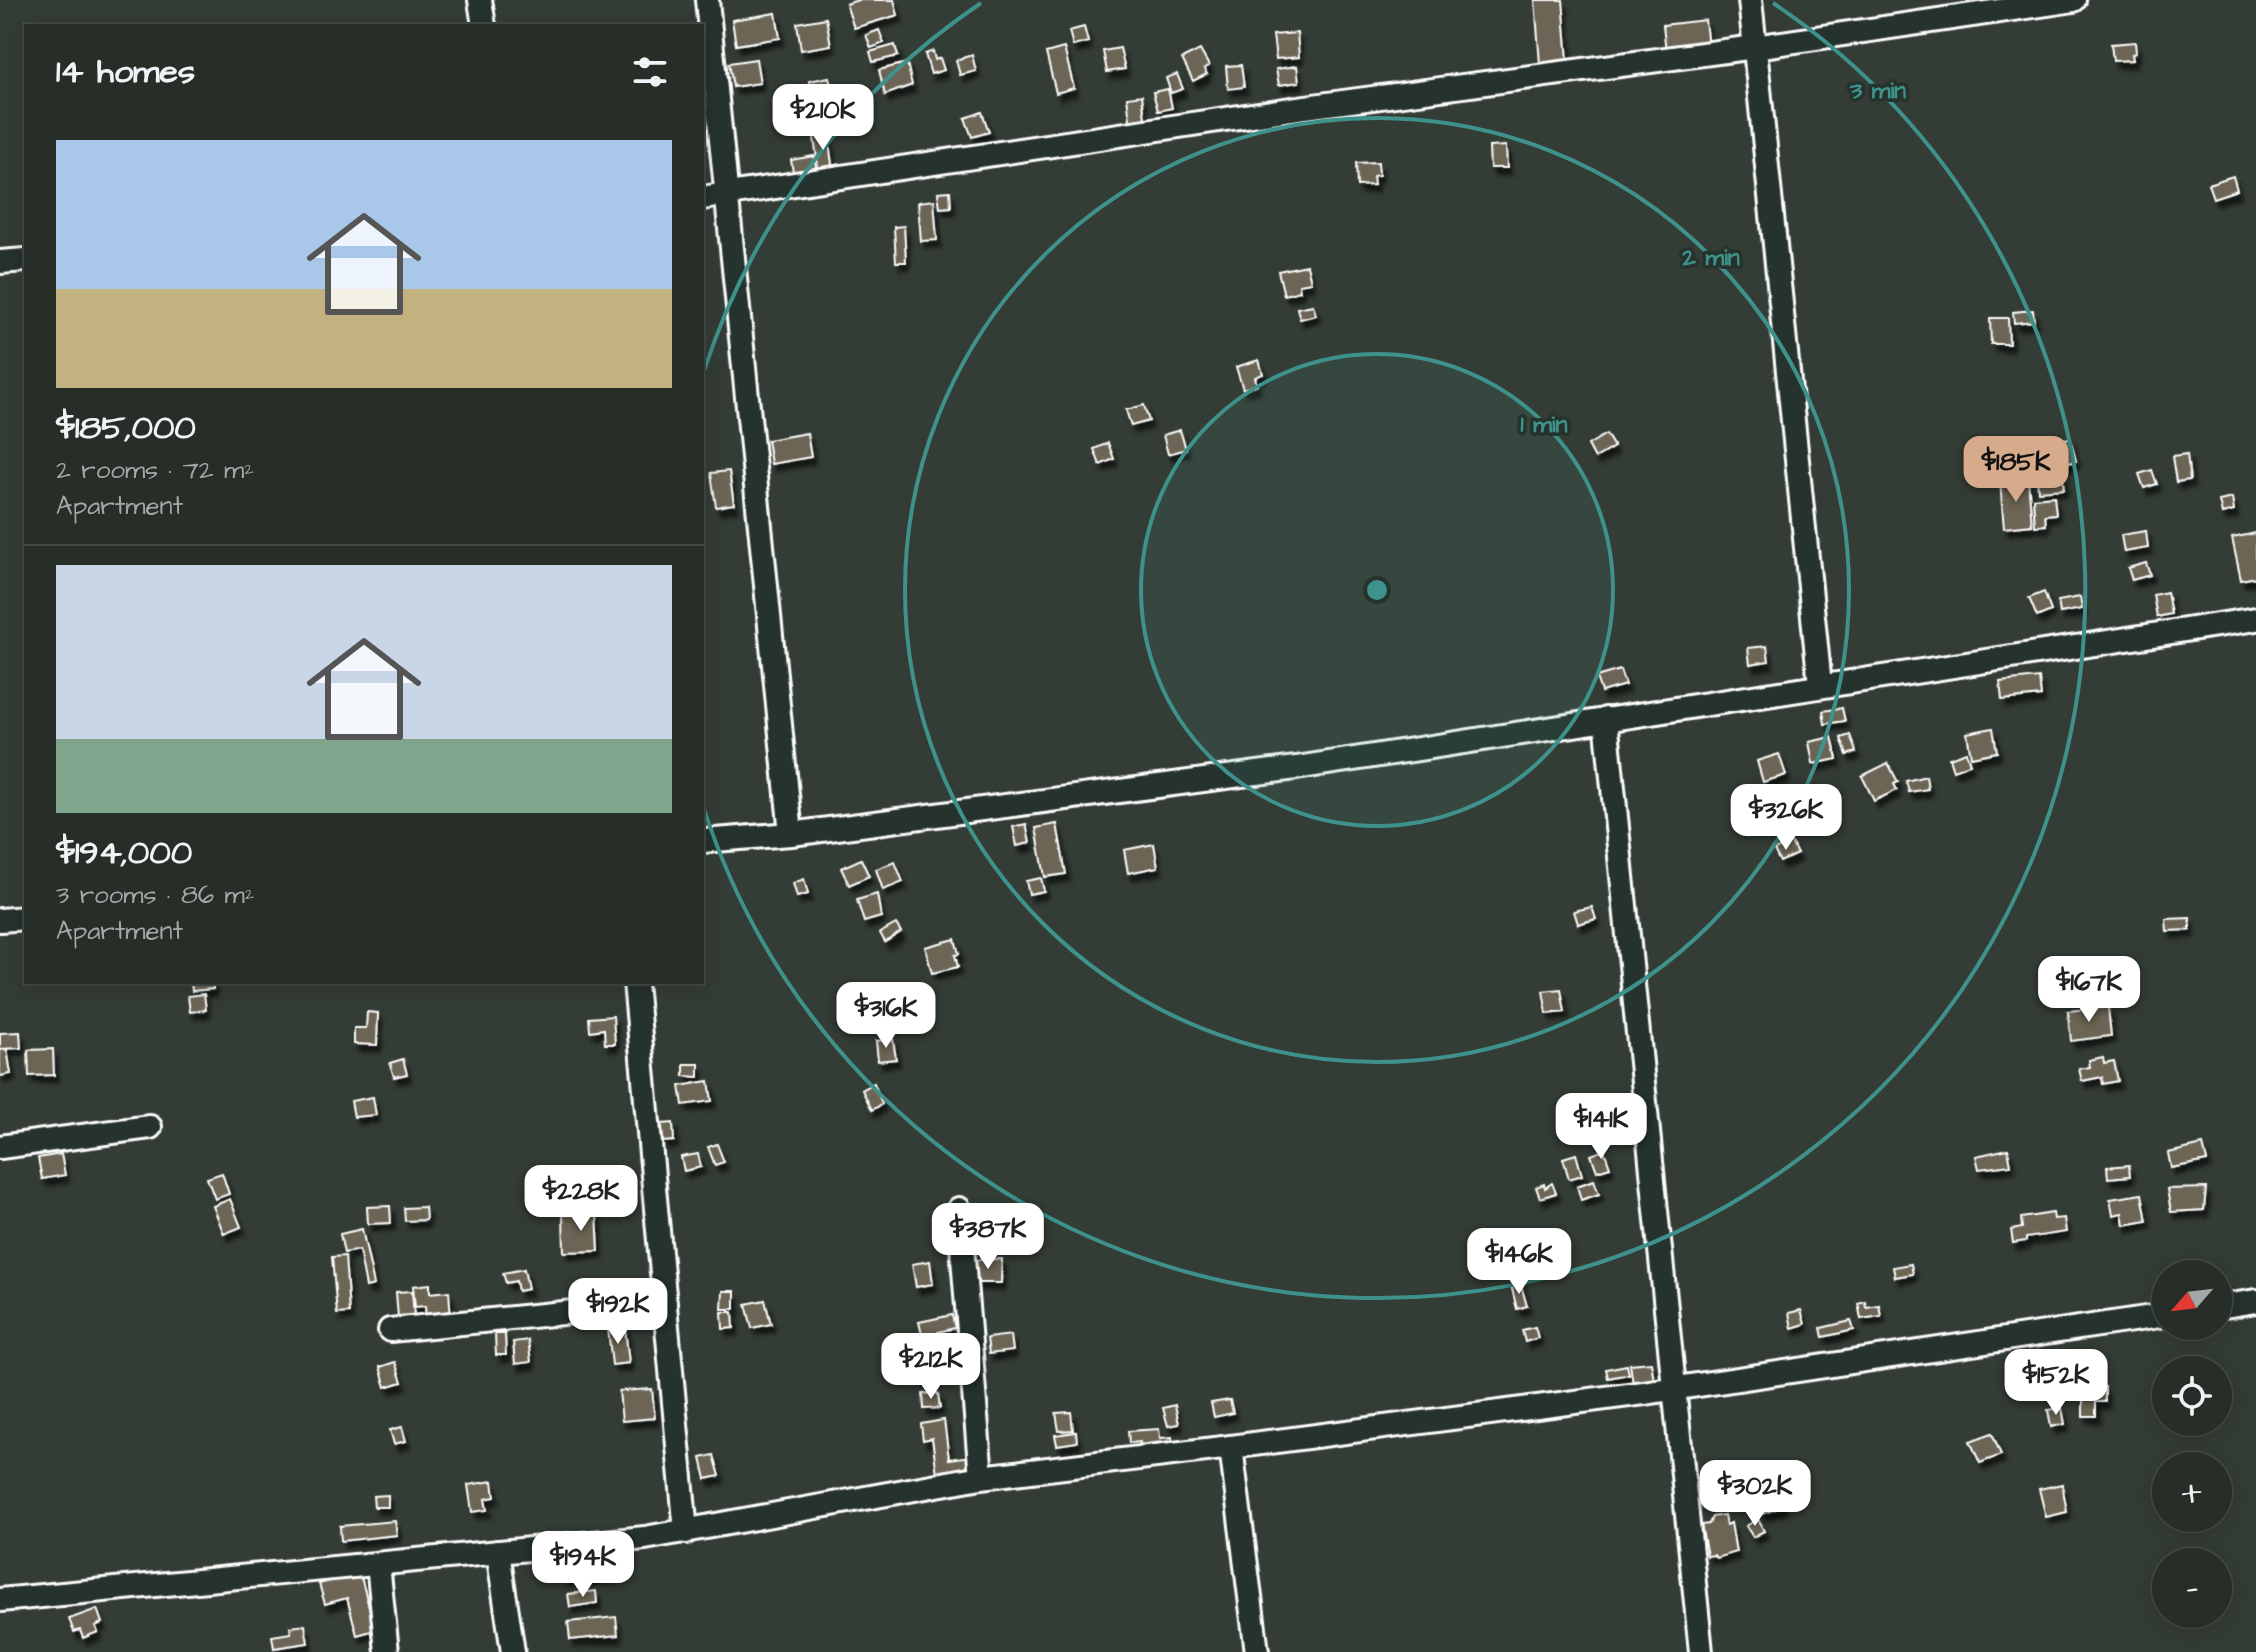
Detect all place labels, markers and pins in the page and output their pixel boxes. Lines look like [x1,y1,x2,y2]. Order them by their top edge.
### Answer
pin: $210K [767,84,879,152]
pin: $185K [1960,436,2072,504]
centre of rings [1363,576,1391,604]
pin: $326K [1730,784,1842,852]
pin: $167K [2033,956,2145,1024]
pin: $316K [830,982,942,1050]
pin: $141K [1545,1093,1657,1161]
pin: $228K [525,1165,637,1233]
pin: $387K [932,1203,1044,1271]
pin: $146K [1463,1228,1575,1296]
pin: $192K [562,1278,674,1346]
pin: $212K [875,1333,987,1401]
pin: $152K [2000,1349,2112,1417]
pin: $302K [1699,1460,1811,1528]
pin: $194K [527,1531,639,1599]

